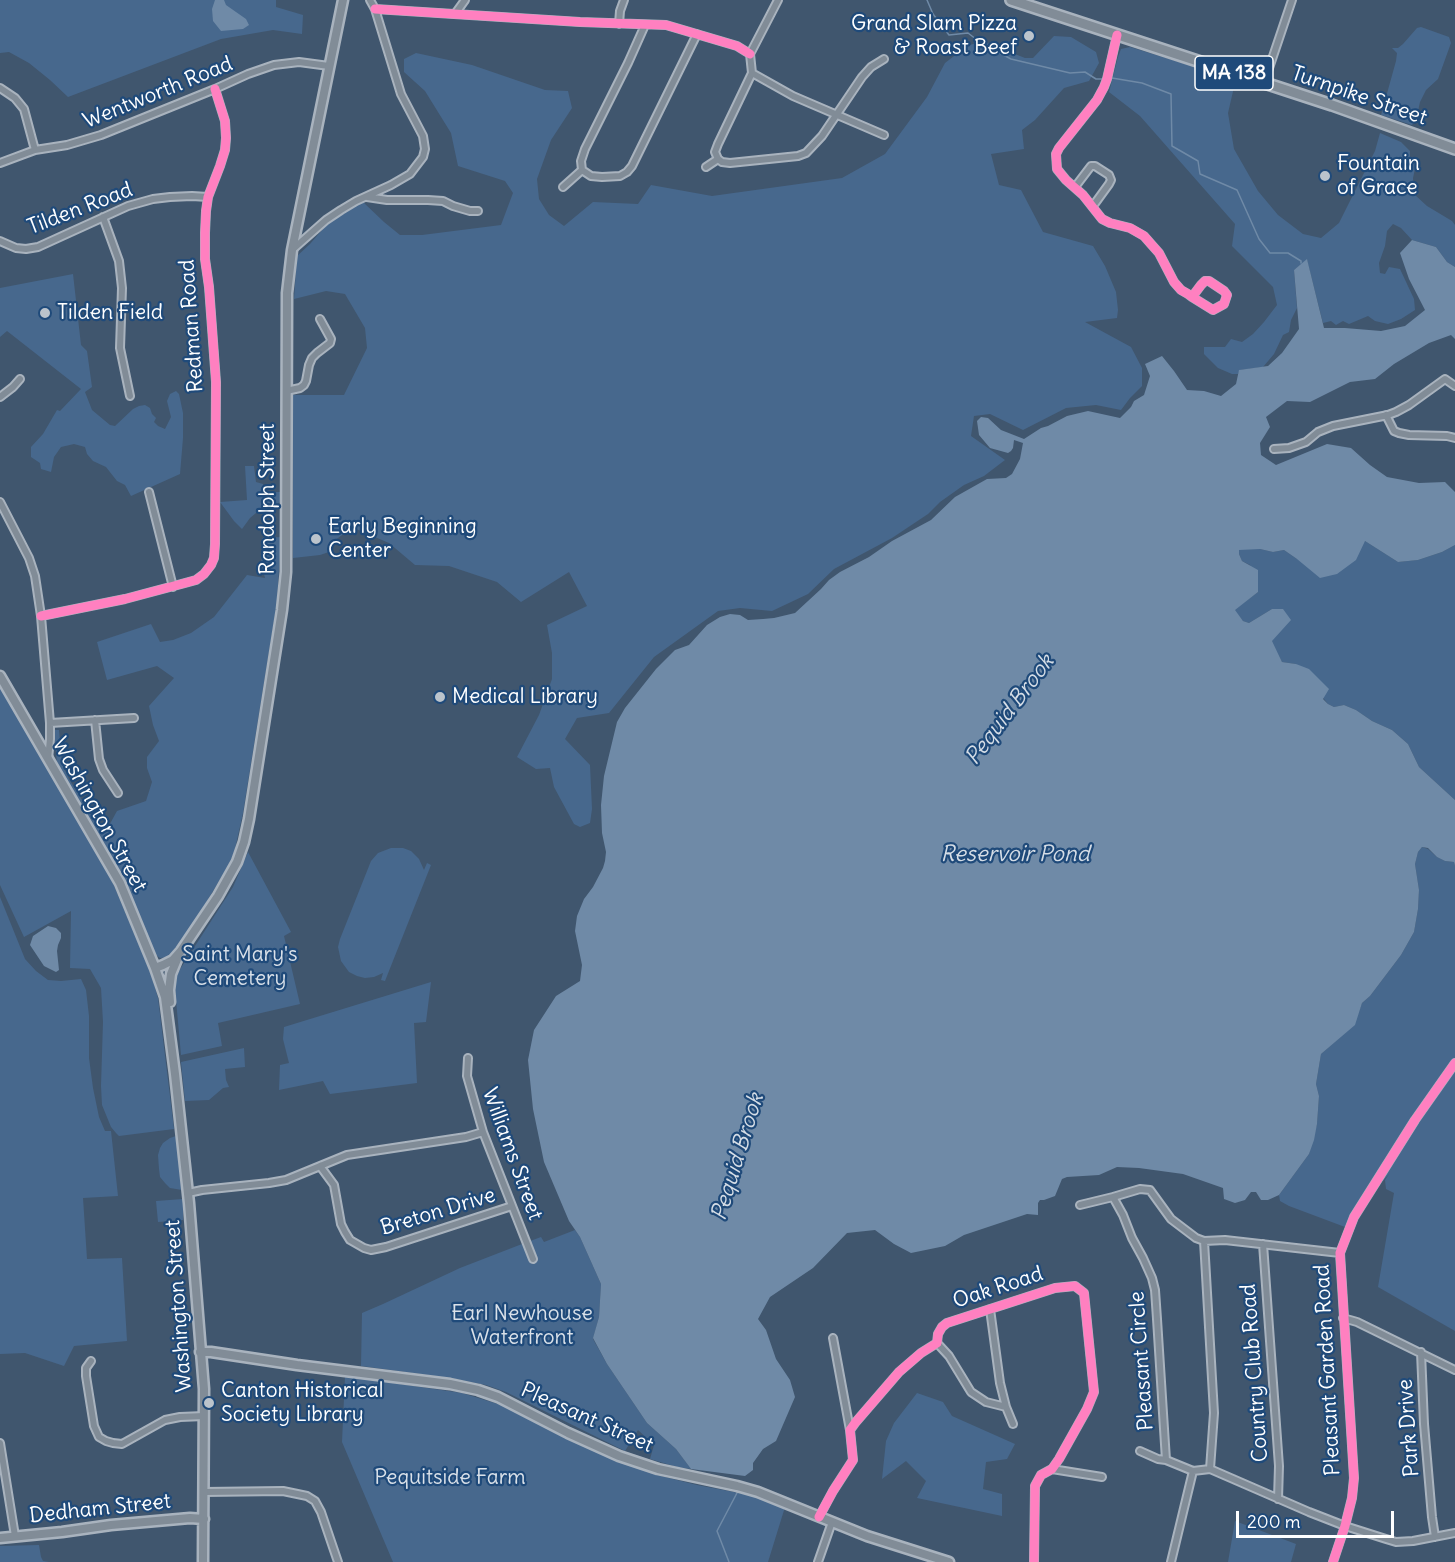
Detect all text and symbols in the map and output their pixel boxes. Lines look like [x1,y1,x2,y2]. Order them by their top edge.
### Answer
place label: Grand Slam Pizza & Roast Beef [851,11,1017,61]
marker: Grand Slam Pizza & Roast Beef [1022,29,1036,43]
street label: Wentworth Road [80,52,236,134]
road number: MA 138 [1195,56,1273,90]
street label: Turnpike Street [1288,61,1430,131]
place label: Fountain of Grace [1337,151,1420,201]
marker: Fountain of Grace [1318,169,1332,183]
street label: Tilden Road [24,177,136,241]
street label: Redman Road [175,259,209,393]
place label: Tilden Field [57,300,163,326]
marker: Tilden Field [38,306,52,320]
street label: Randolph Street [255,423,281,575]
place label: Early Beginning Center [328,514,477,564]
marker: Early Beginning Center [309,532,323,546]
water label: Pequid Brook [960,650,1060,770]
place label: Medical Library [452,684,598,710]
marker: Medical Library [433,690,447,704]
street label: Washington Street [46,733,152,897]
water label: Reservoir Pond [940,842,1090,868]
park label: Saint Mary's Cemetery [182,942,298,992]
street label: Williams Street [476,1084,548,1224]
water label: Pequid Brook [706,1090,770,1224]
street label: Breton Drive [378,1183,498,1241]
street label: Washington Street [160,1219,198,1393]
street label: Oak Road [950,1262,1046,1314]
street label: Pleasant Garden Road [1310,1264,1346,1476]
street label: Country Club Road [1236,1283,1274,1463]
street label: Pleasant Circle [1125,1290,1159,1432]
park label: Earl Newhouse Waterfront [451,1301,593,1351]
place label: Canton Historical Society Library [221,1378,383,1428]
street label: Pleasant Street [517,1378,657,1458]
street label: Park Drive [1393,1378,1425,1478]
marker: Canton Historical Society Library [202,1396,216,1410]
park label: Pequitside Farm [374,1465,526,1491]
street label: Dedham Street [28,1489,172,1529]
scale bar [1239,1499,1396,1537]
text: 200 m [1247,1510,1301,1533]

